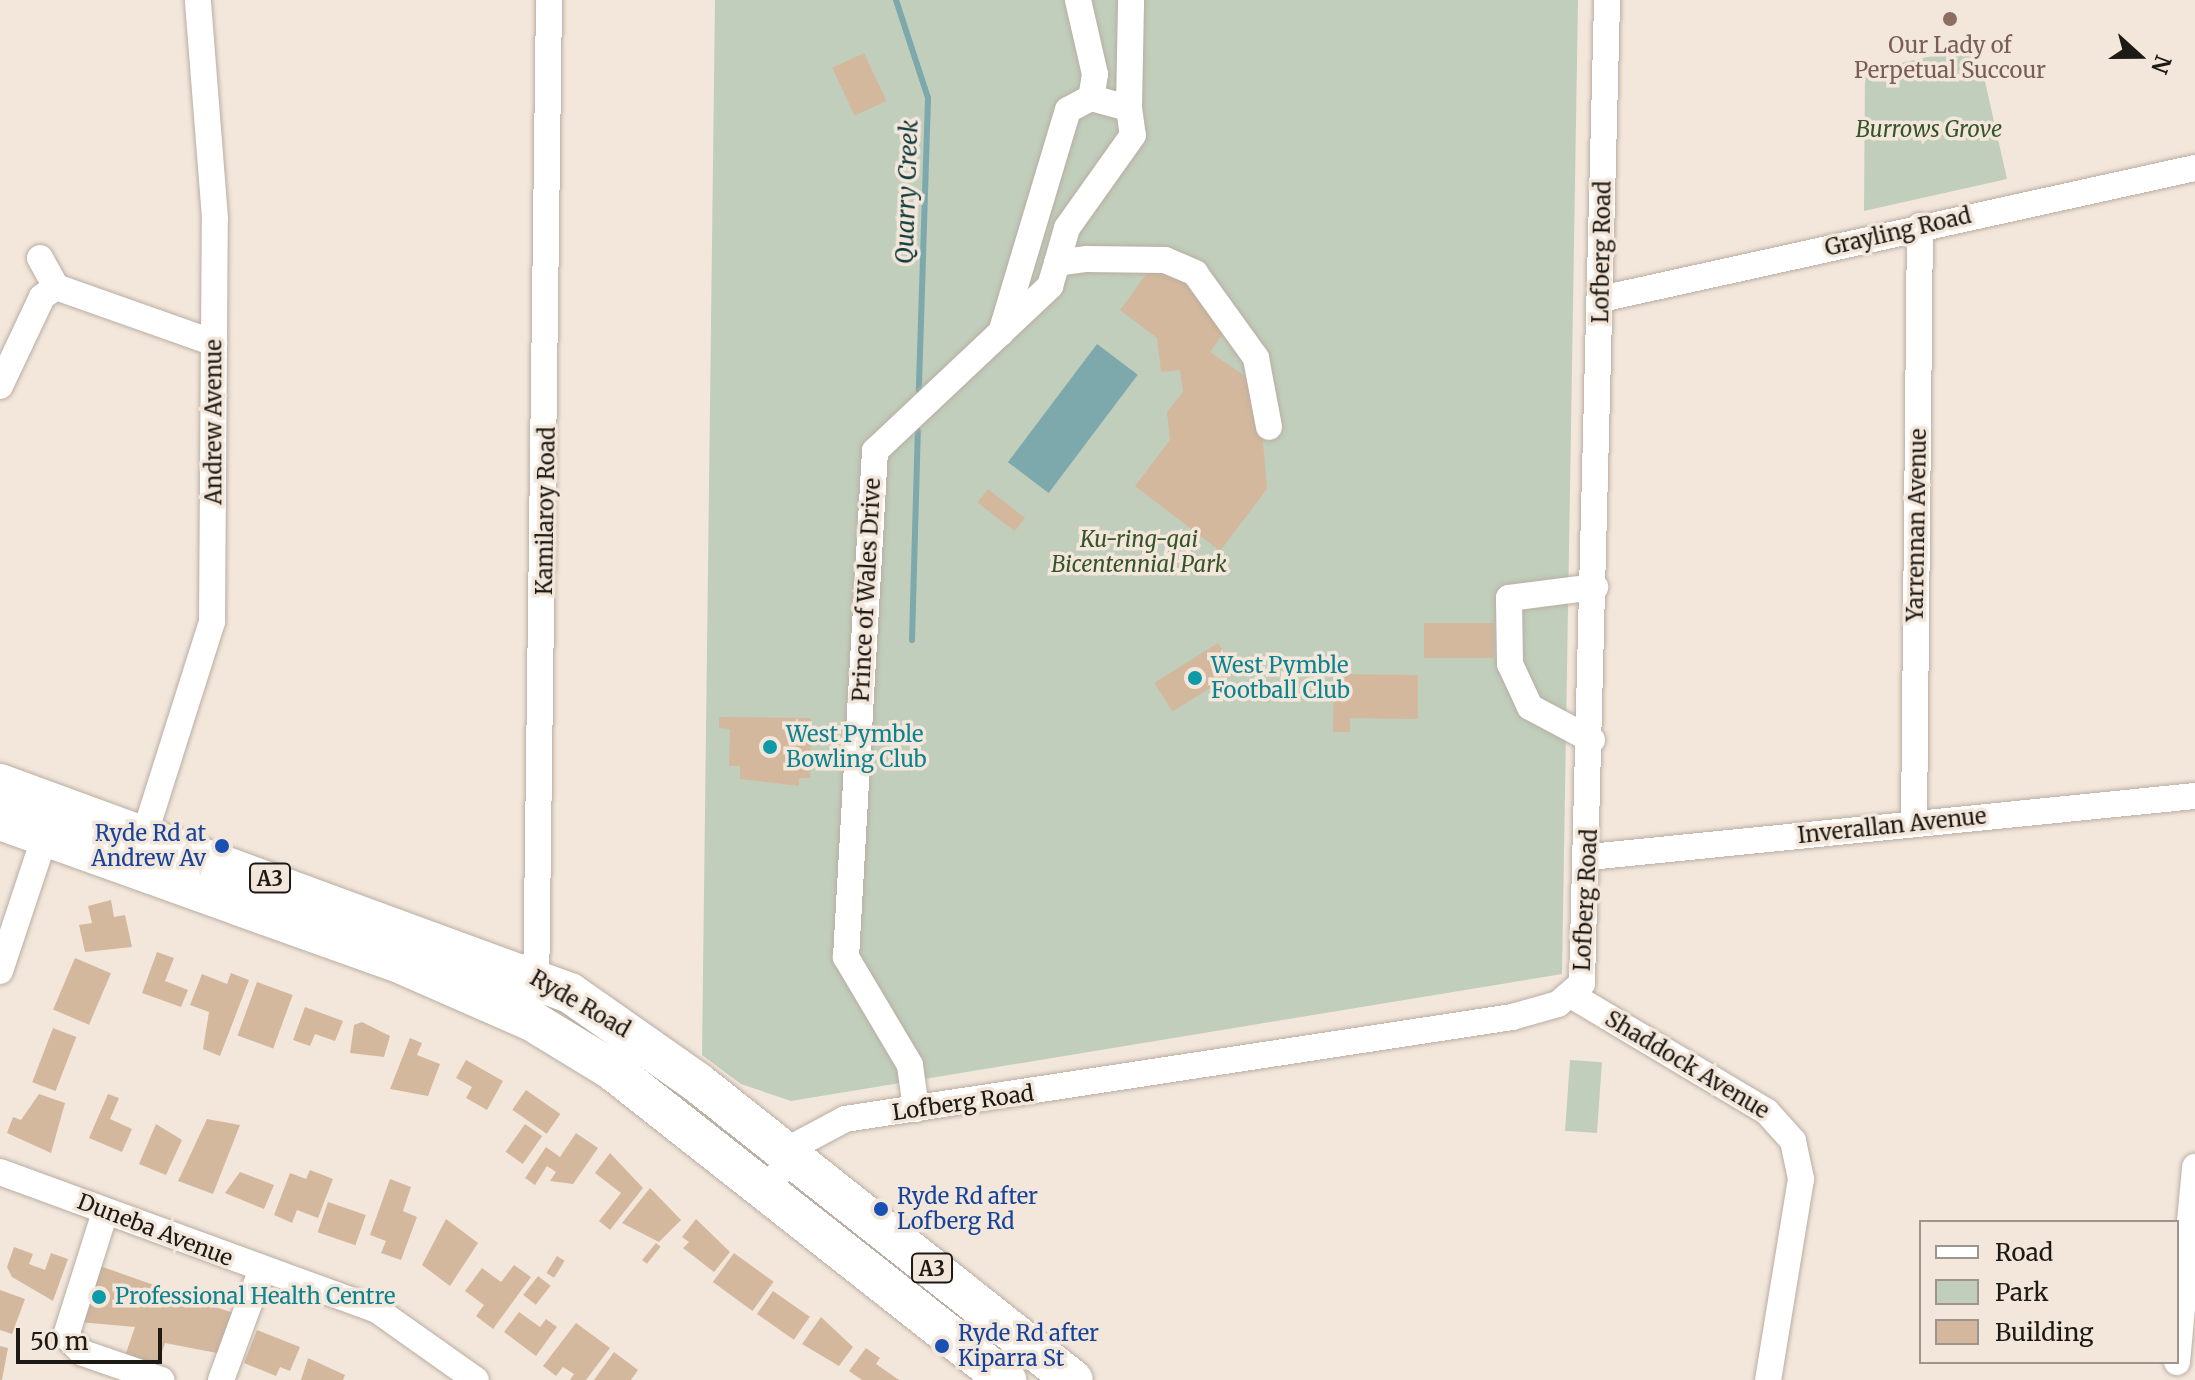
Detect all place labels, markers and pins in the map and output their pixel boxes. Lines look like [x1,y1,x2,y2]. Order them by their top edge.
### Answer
marker: Our Lady of Perpetual Succour [1941,10,1959,28]
place label: Our Lady of Perpetual Succour [1854,32,2046,84]
place label: West Pymble Football Club [1211,652,1350,704]
marker: West Pymble Football Club [1186,669,1204,687]
place label: West Pymble Bowling Club [786,721,927,772]
marker: West Pymble Bowling Club [761,738,779,756]
place label: Ryde Rd at Andrew Av [91,820,206,872]
marker: Ryde Rd at Andrew Av [213,837,231,855]
place label: Ryde Rd after Lofberg Rd [897,1183,1038,1234]
marker: Ryde Rd after Lofberg Rd [872,1200,890,1218]
place label: Professional Health Centre [115,1284,395,1310]
marker: Professional Health Centre [90,1288,108,1306]
place label: Ryde Rd after Kiparra St [958,1320,1099,1372]
marker: Ryde Rd after Kiparra St [933,1337,951,1355]

